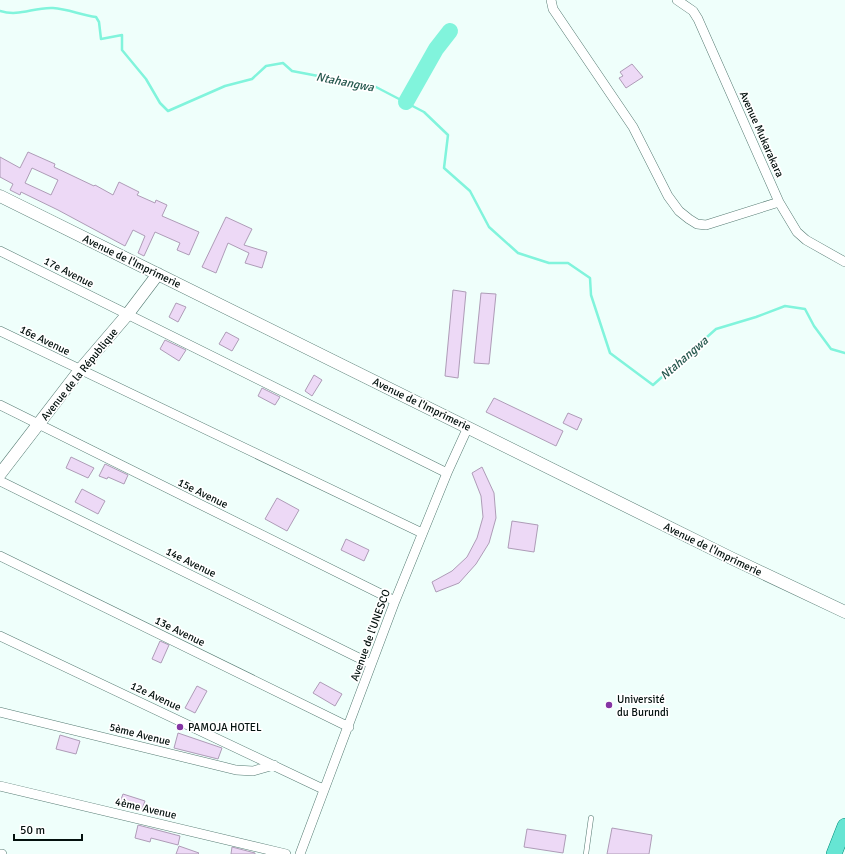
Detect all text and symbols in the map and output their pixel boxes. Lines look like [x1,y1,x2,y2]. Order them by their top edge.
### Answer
water label: Ntahangwa [315,70,376,96]
street label: Avenue Mukarakara [737,89,787,180]
street label: Avenue de l'Imprimerie [80,232,183,291]
street label: 17e Avenue [42,254,96,291]
street label: 16e Avenue [18,323,72,358]
street label: Avenue de la République [38,326,121,423]
water label: Ntahangwa [657,333,712,383]
street label: Avenue de l'Imprimerie [370,375,473,434]
street label: 15e Avenue [176,476,230,511]
street label: Avenue de l'Imprimerie [661,520,764,579]
street label: 14e Avenue [164,545,218,580]
street label: Avenue de l'UNESCO [348,588,393,683]
street label: 13e Avenue [153,614,207,649]
street label: 12e Avenue [128,679,183,714]
place label: Université du Burundi [617,693,669,719]
marker: Université du Burundi [604,700,614,710]
street label: 5ème Avenue [108,721,172,748]
place label: PAMOJA HOTEL [188,721,262,734]
marker: PAMOJA HOTEL [175,722,185,732]
street label: 4ème Avenue [114,795,178,822]
scale bar [14,816,82,842]
text: 50 m [20,823,45,838]

